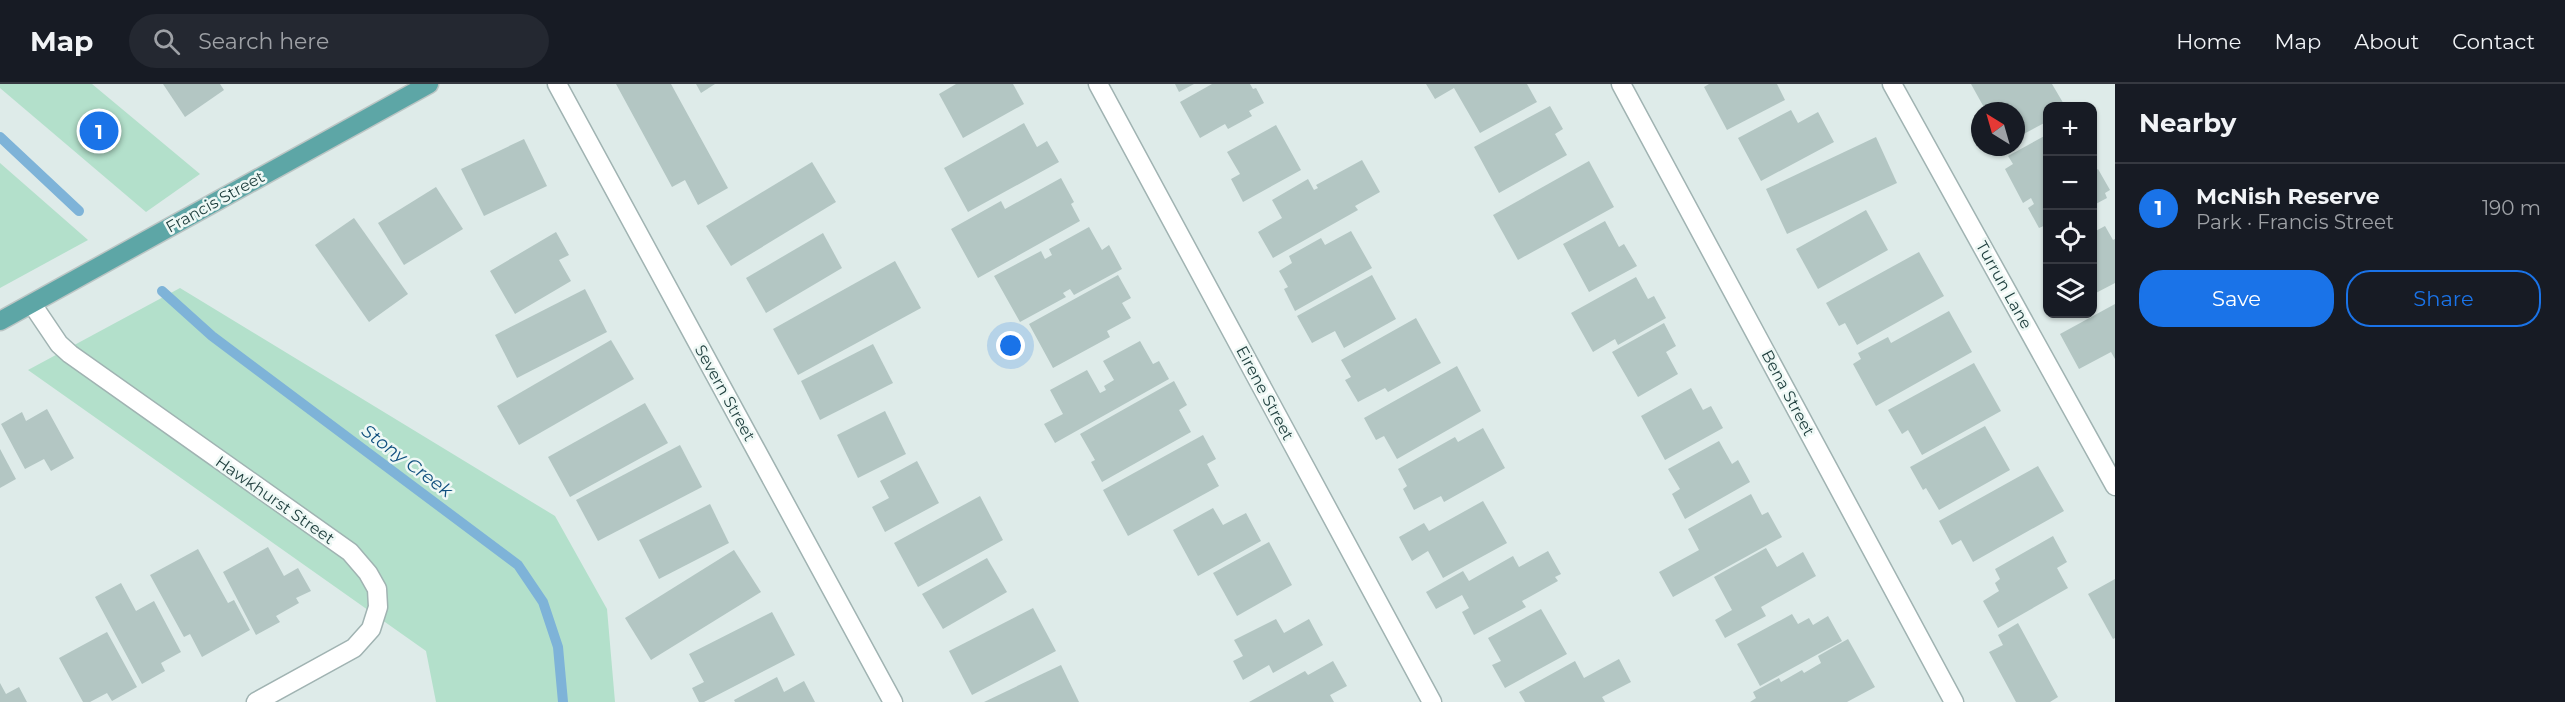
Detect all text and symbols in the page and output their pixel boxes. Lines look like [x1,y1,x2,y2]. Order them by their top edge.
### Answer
search box [129,14,549,68]
text: Map [30,24,93,58]
icon: search [150,25,183,58]
text: Search here [198,28,329,55]
text: Home [2176,29,2241,54]
text: Map [2274,29,2321,54]
text: About [2354,29,2419,54]
text: Contact [2452,29,2535,54]
north arrow [1971,102,2025,156]
map controls [2043,102,2097,318]
button: + [2043,102,2097,156]
text: Nearby [2139,107,2236,139]
pin: 1 [80,108,118,154]
button: − [2043,156,2097,210]
street label: Francis Street [162,167,268,237]
text: McNish Reserve [2196,183,2380,210]
text: 1 [2155,196,2162,220]
text: 190 m [2482,196,2541,220]
button: locate [2043,210,2097,264]
text: Park · Francis Street [2196,210,2394,234]
street label: Turrun Lane [1972,238,2036,332]
button: layers [2043,264,2097,318]
button: Save [2139,270,2334,327]
button: Share [2346,270,2541,327]
your location [996,331,1025,360]
street label: Severn Street [691,342,760,445]
street label: Eirene Street [1232,343,1298,444]
street label: Bena Street [1757,347,1819,440]
water label: Stony Creek [357,420,458,503]
street label: Hawkhurst Street [212,452,338,548]

